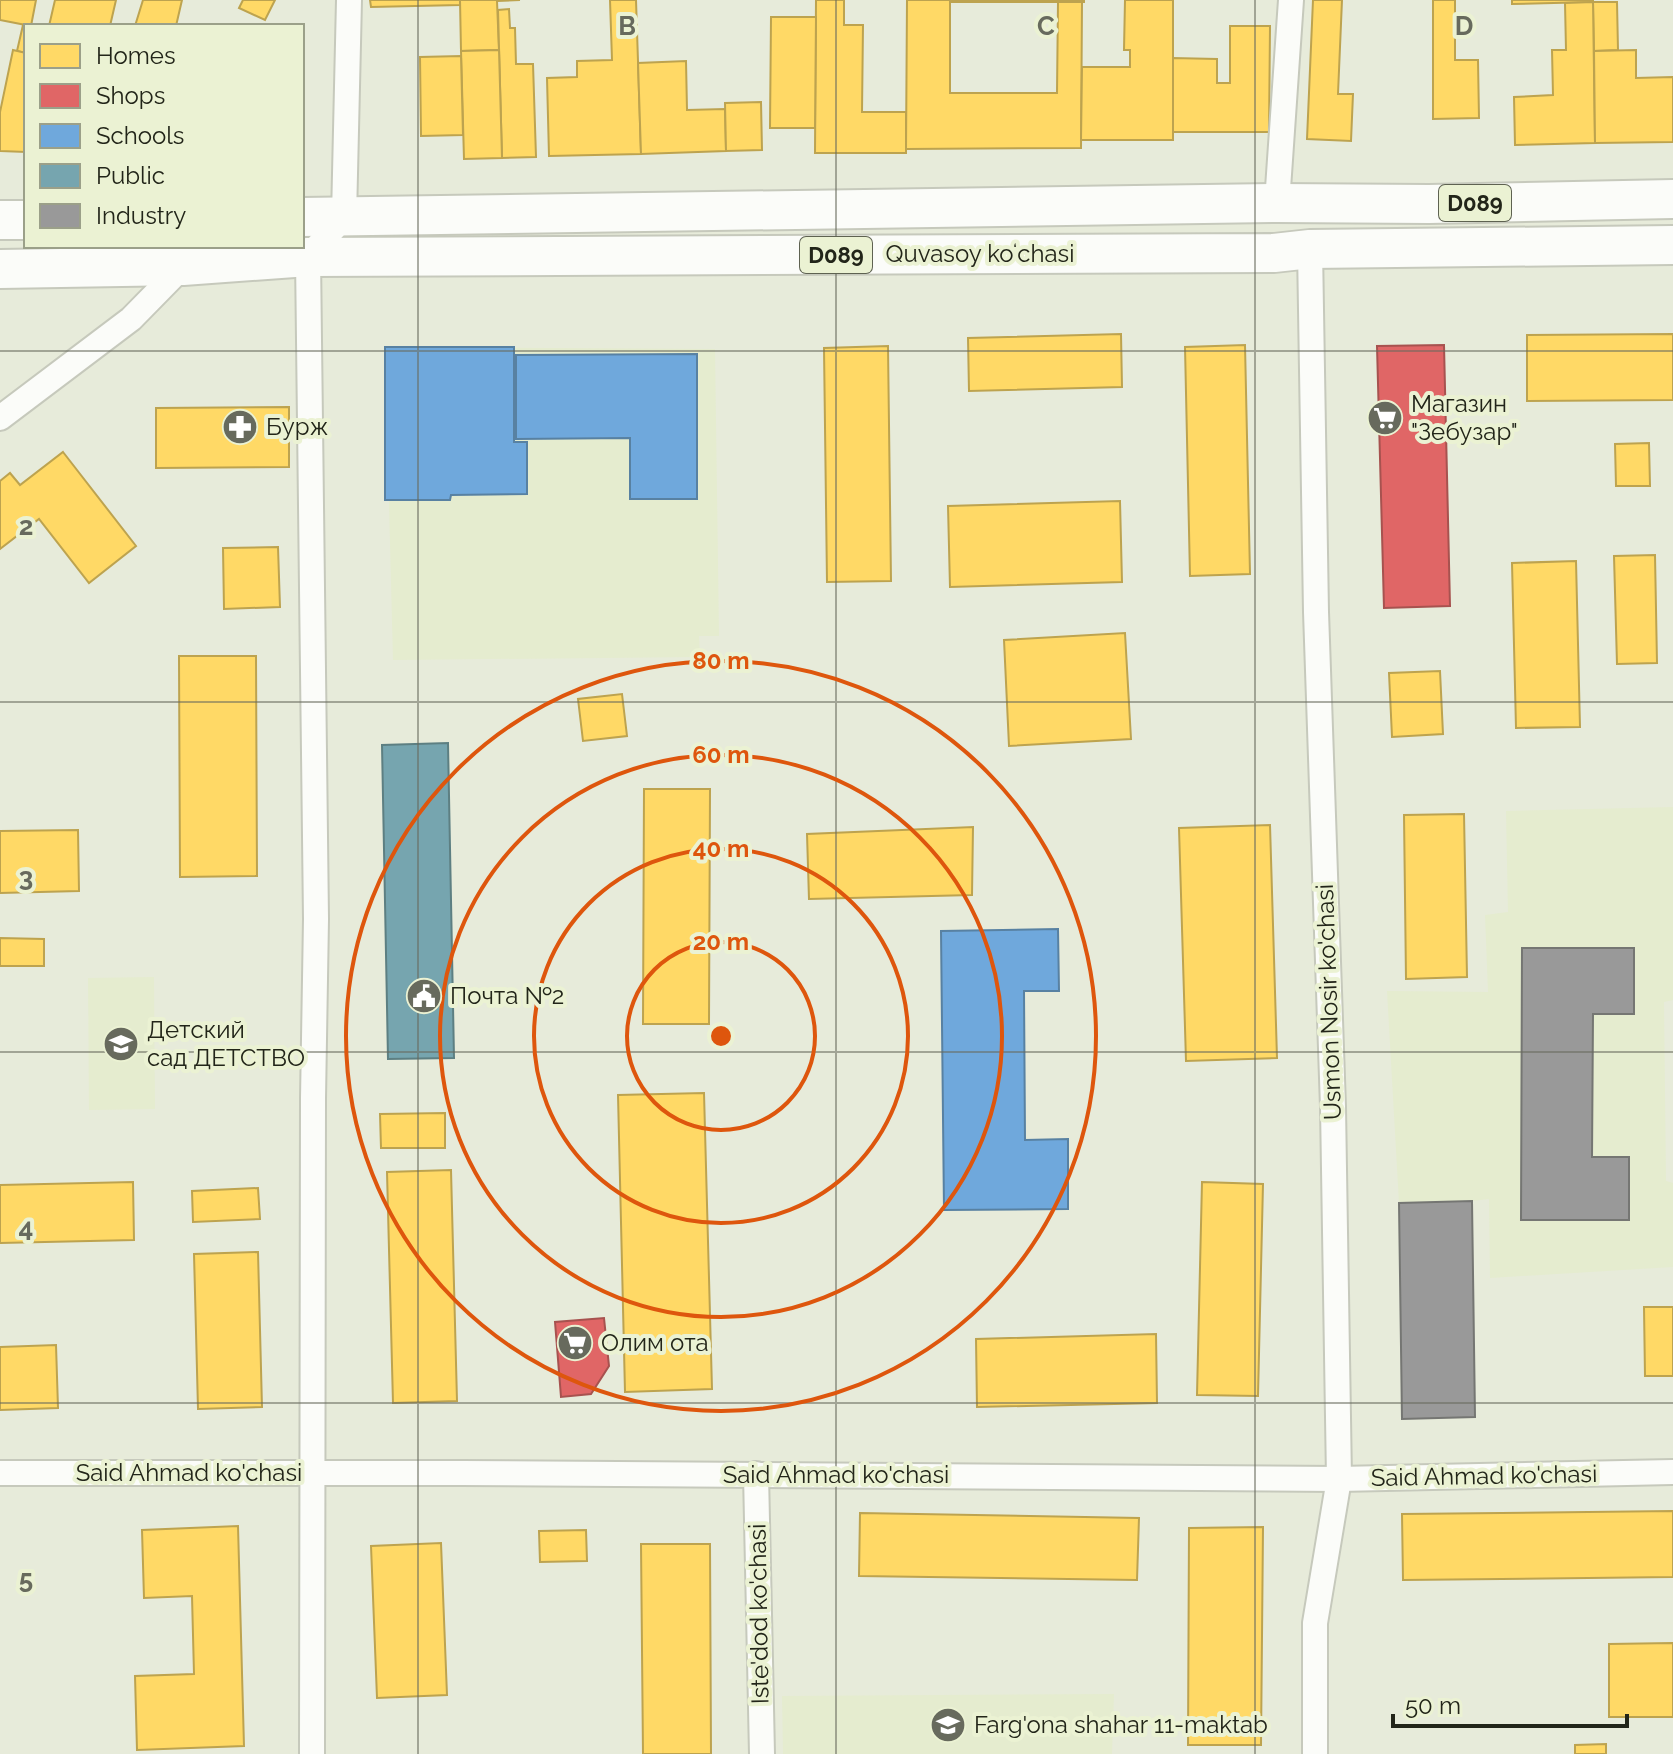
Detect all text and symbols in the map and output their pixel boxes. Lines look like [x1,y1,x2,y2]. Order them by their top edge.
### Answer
text: B [618,11,636,41]
text: C [1037,11,1055,41]
text: D [1455,11,1473,41]
legend [24,24,304,248]
text: Homes [96,41,176,70]
text: Shops [96,81,165,110]
text: Schools [96,121,184,150]
text: Public [96,161,165,190]
road number: D089 [1439,185,1511,221]
text: Industry [96,201,186,230]
road number: D089 [800,237,872,273]
street label: Quvasoy koʻchasi [886,239,1074,268]
place label: Магазин "Зебузар" [1411,389,1518,446]
supermarket icon: Магазин "Зебузар" [1366,399,1404,437]
pharmacy icon: Бурж [221,408,259,446]
place label: Бурж [266,412,328,441]
text: 2 [19,511,33,541]
text: 80 m [692,646,750,675]
text: 60 m [692,740,750,769]
text: 40 m [693,834,749,863]
text: 3 [19,862,33,892]
street label: Usmon Nosir ko'chasi [1310,883,1347,1121]
text: 20 m [693,927,749,956]
public building icon: Почта №2 [405,977,443,1015]
place label: Почта №2 [450,981,564,1010]
place label: Детский сад ДЕТСТВО [147,1015,305,1072]
centre of rings [707,1022,735,1050]
school or university icon: Детский сад ДЕТСТВО [102,1025,140,1063]
text: 4 [19,1213,33,1243]
supermarket icon: Олим ота [556,1324,594,1362]
place label: Олим ота [601,1328,709,1357]
street label: Said Ahmad ko'chasi [76,1458,302,1487]
street label: Said Ahmad ko'chasi [1370,1459,1598,1492]
street label: Said Ahmad ko'chasi [723,1460,949,1489]
street label: Iste'dod ko'chasi [742,1524,775,1705]
text: 5 [19,1564,33,1594]
scale bar [1393,1678,1627,1728]
text: 50 m [1405,1691,1461,1720]
school or university icon: Farg'ona shahar 11-maktab [929,1706,967,1744]
place label: Farg'ona shahar 11-maktab [974,1710,1268,1739]

